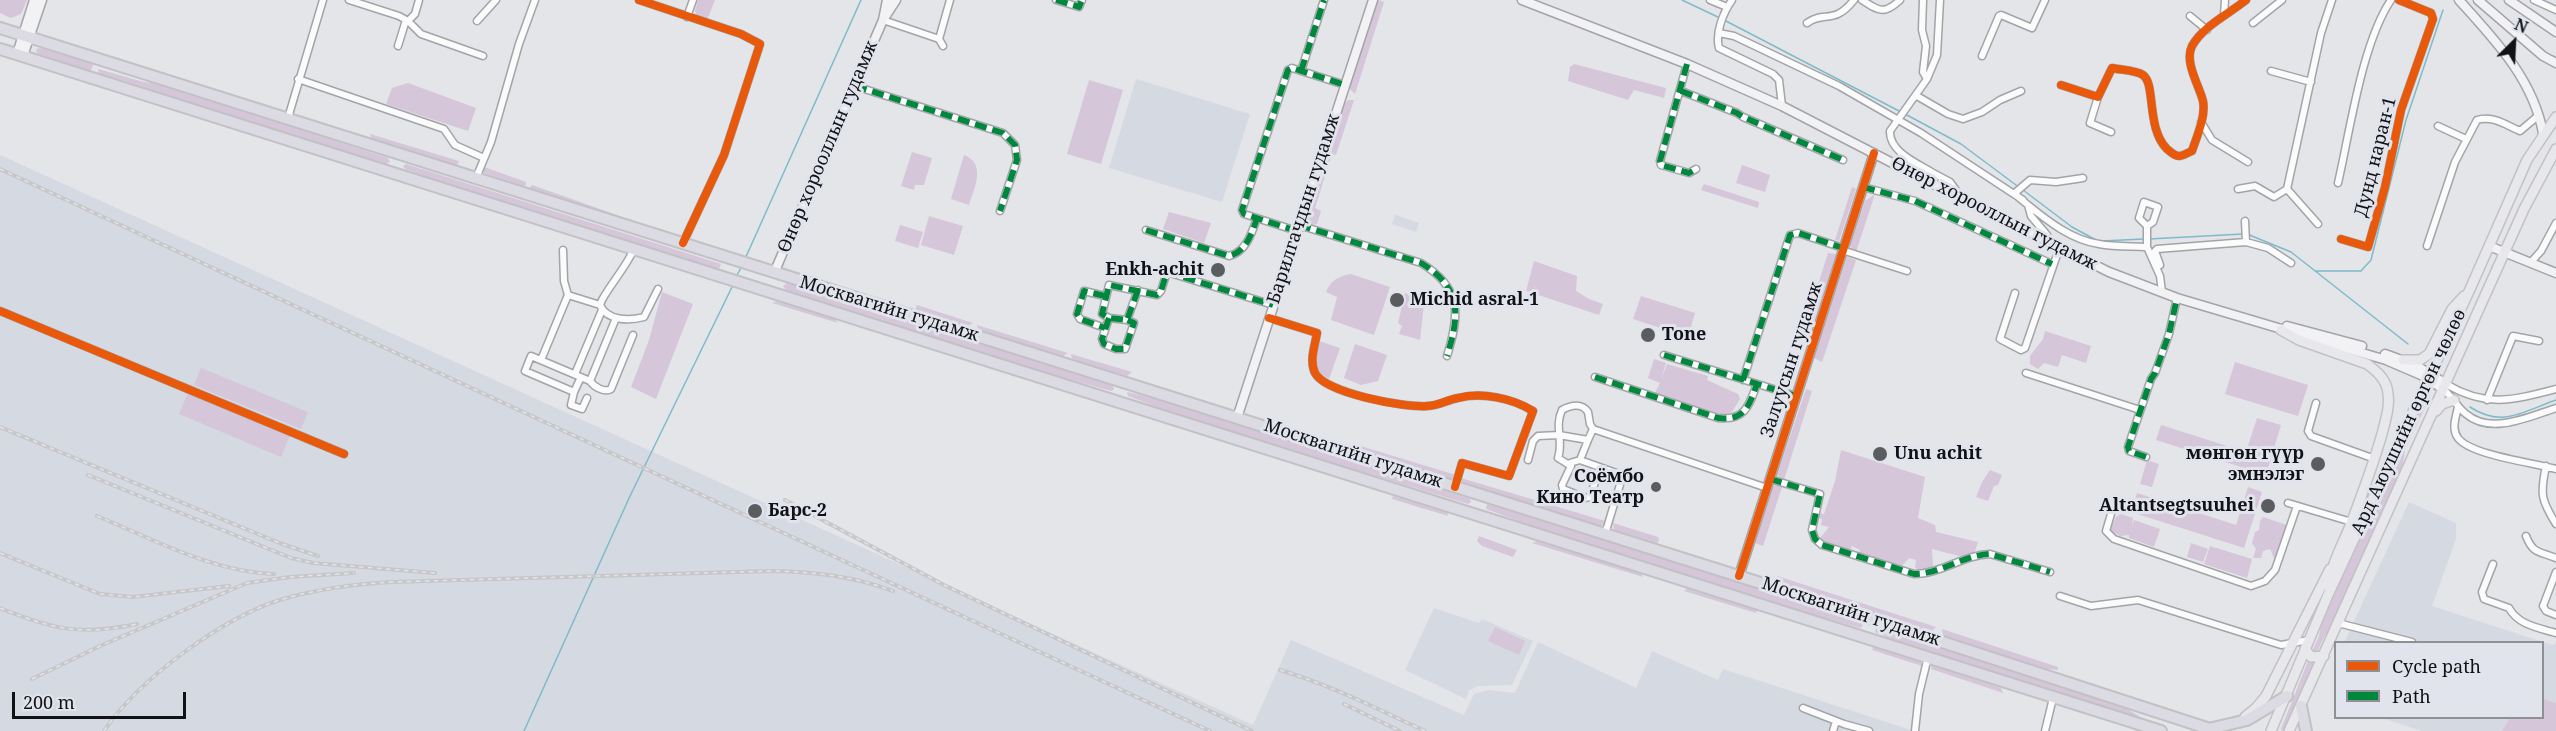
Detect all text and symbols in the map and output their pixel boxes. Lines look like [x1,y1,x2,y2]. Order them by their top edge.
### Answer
north arrow [2484,12,2544,72]
text: N [2511,13,2532,38]
street label: Өнөр хорооллын гудамж [774,38,882,256]
street label: Дунд наран-1 [2351,95,2401,219]
street label: Барилгачдын гудамж [1263,111,1345,307]
street label: Өнөр хорооллын гудамж [1888,153,2100,275]
place label: Enkh-achit [1105,259,1204,281]
marker: Enkh-achit [1209,261,1227,279]
street label: Москвагийн гудамж [797,271,981,347]
street label: Залуусын гудамж [1757,279,1827,441]
place label: Michid asral-1 [1410,289,1539,311]
marker: Michid asral-1 [1388,291,1406,309]
street label: Ард Аюушийн өргөн чөлөө [2347,306,2471,538]
place label: Tone [1662,324,1706,346]
marker: Tone [1639,326,1657,344]
street label: Москвагийн гудамж [1261,415,1445,493]
place label: Unu achit [1894,443,1982,465]
place label: мөнгөн гүүр эмнэлэг [2186,443,2304,486]
marker: Unu achit [1871,445,1889,463]
marker: мөнгөн гүүр эмнэлэг [2309,455,2327,473]
place label: Соёмбо Кино Театр [1536,466,1644,508]
marker: Соёмбо Кино Театр [1649,480,1663,494]
place label: Altantsegtsuuhei [2099,495,2254,517]
marker: Altantsegtsuuhei [2259,497,2277,515]
place label: Барс-2 [768,500,827,522]
marker: Барс-2 [746,502,764,520]
street label: Москвагийн гудамж [1759,573,1943,651]
legend [2334,641,2544,719]
text: Cycle path [2392,654,2481,678]
scale bar [15,680,189,718]
text: Path [2392,684,2431,708]
text: 200 m [23,690,75,714]

